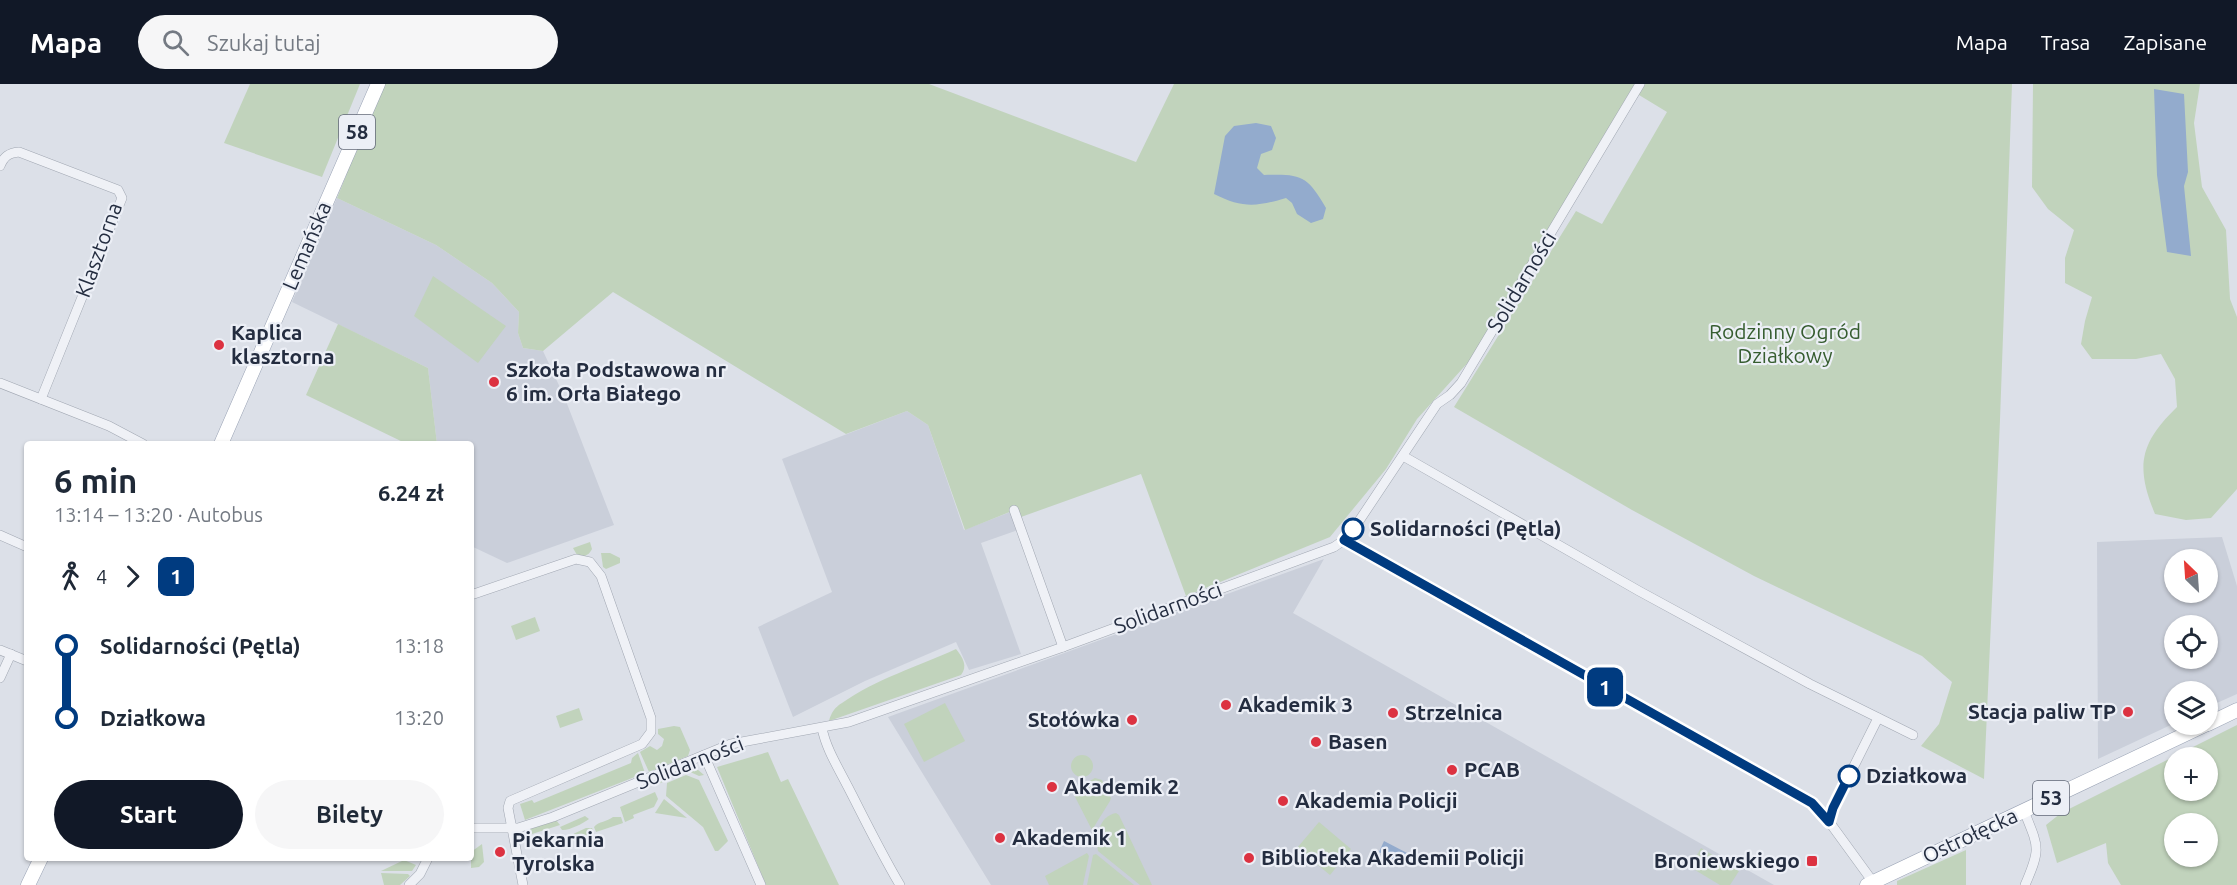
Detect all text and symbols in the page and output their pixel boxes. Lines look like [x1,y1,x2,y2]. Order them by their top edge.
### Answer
search box [138,15,558,69]
icon: search [159,26,192,59]
text: Mapa [30,27,102,58]
text: Szukaj tutaj [207,30,321,55]
text: Mapa [1956,30,2008,54]
text: Trasa [2041,30,2090,54]
text: Zapisane [2123,30,2207,54]
road number: 58 [339,115,375,149]
street label: Lemańska [277,198,335,293]
street label: Klasztorna [70,199,126,300]
street label: Solidarności [1482,227,1561,336]
park label: Rodzinny Ogród Działkowy [1709,319,1861,367]
place label: Kaplica klasztorna [231,320,335,368]
marker: Kaplica klasztorna [212,338,226,352]
place label: Szkoła Podstawowa nr 6 im. Orła Białego [506,357,726,405]
marker: Szkoła Podstawowa nr 6 im. Orła Białego [487,375,501,389]
text: 6 min [54,462,137,499]
text: 6.24 zł [378,480,444,505]
text: 13:14 – 13:20 · Autobus [54,503,263,526]
place label: Solidarności (Pętla) [1370,516,1562,540]
marker: Solidarności (Pętla) [1342,518,1364,540]
north arrow [2164,549,2218,603]
map controls [2164,549,2218,867]
icon: walk [54,560,87,593]
icon: forward [116,560,149,593]
text: 1 [170,564,182,588]
text: 4 [96,565,107,588]
street label: Solidarności [1110,576,1225,638]
button: locate [2164,615,2218,669]
text: Solidarności (Pętla) [100,633,301,658]
text: 13:18 [394,634,444,657]
line badge: 1 [1586,668,1624,706]
text: 1 [1599,675,1611,699]
button: layers [2164,681,2218,735]
place label: Akademik 3 [1238,692,1353,716]
marker: Akademik 3 [1219,698,1233,712]
place label: Stacja paliw TP [1968,699,2116,723]
place label: Strzelnica [1405,700,1503,724]
text: Działkowa [100,705,206,730]
marker: Stacja paliw TP [2121,705,2135,719]
text: 13:20 [394,706,444,729]
marker: Strzelnica [1386,706,1400,720]
place label: Stołówka [1028,707,1120,731]
marker: Stołówka [1125,713,1139,727]
place label: Basen [1328,729,1388,753]
street label: Solidarności [632,731,747,794]
marker: Basen [1309,735,1323,749]
button: + [2164,747,2218,801]
place label: PCAB [1464,757,1520,781]
marker: PCAB [1445,763,1459,777]
place label: Działkowa [1866,763,1967,787]
marker: Działkowa [1838,765,1860,787]
place label: Akademik 2 [1064,774,1179,798]
button: Start [54,780,243,849]
button: Bilety [255,780,444,849]
marker: Akademik 2 [1045,780,1059,794]
road number: 53 [2033,781,2069,815]
place label: Akademia Policji [1295,788,1458,812]
marker: Akademia Policji [1276,794,1290,808]
street label: Ostrołęcka [1918,803,2021,868]
button: − [2164,813,2218,867]
place label: Akademik 1 [1012,825,1127,849]
place label: Piekarnia Tyrolska [512,827,604,875]
marker: Akademik 1 [993,831,1007,845]
marker: Piekarnia Tyrolska [493,845,507,859]
place label: Biblioteka Akademii Policji [1261,845,1524,869]
place label: Broniewskiego [1654,848,1800,872]
marker: Biblioteka Akademii Policji [1242,851,1256,865]
marker: Broniewskiego [1805,854,1819,868]

